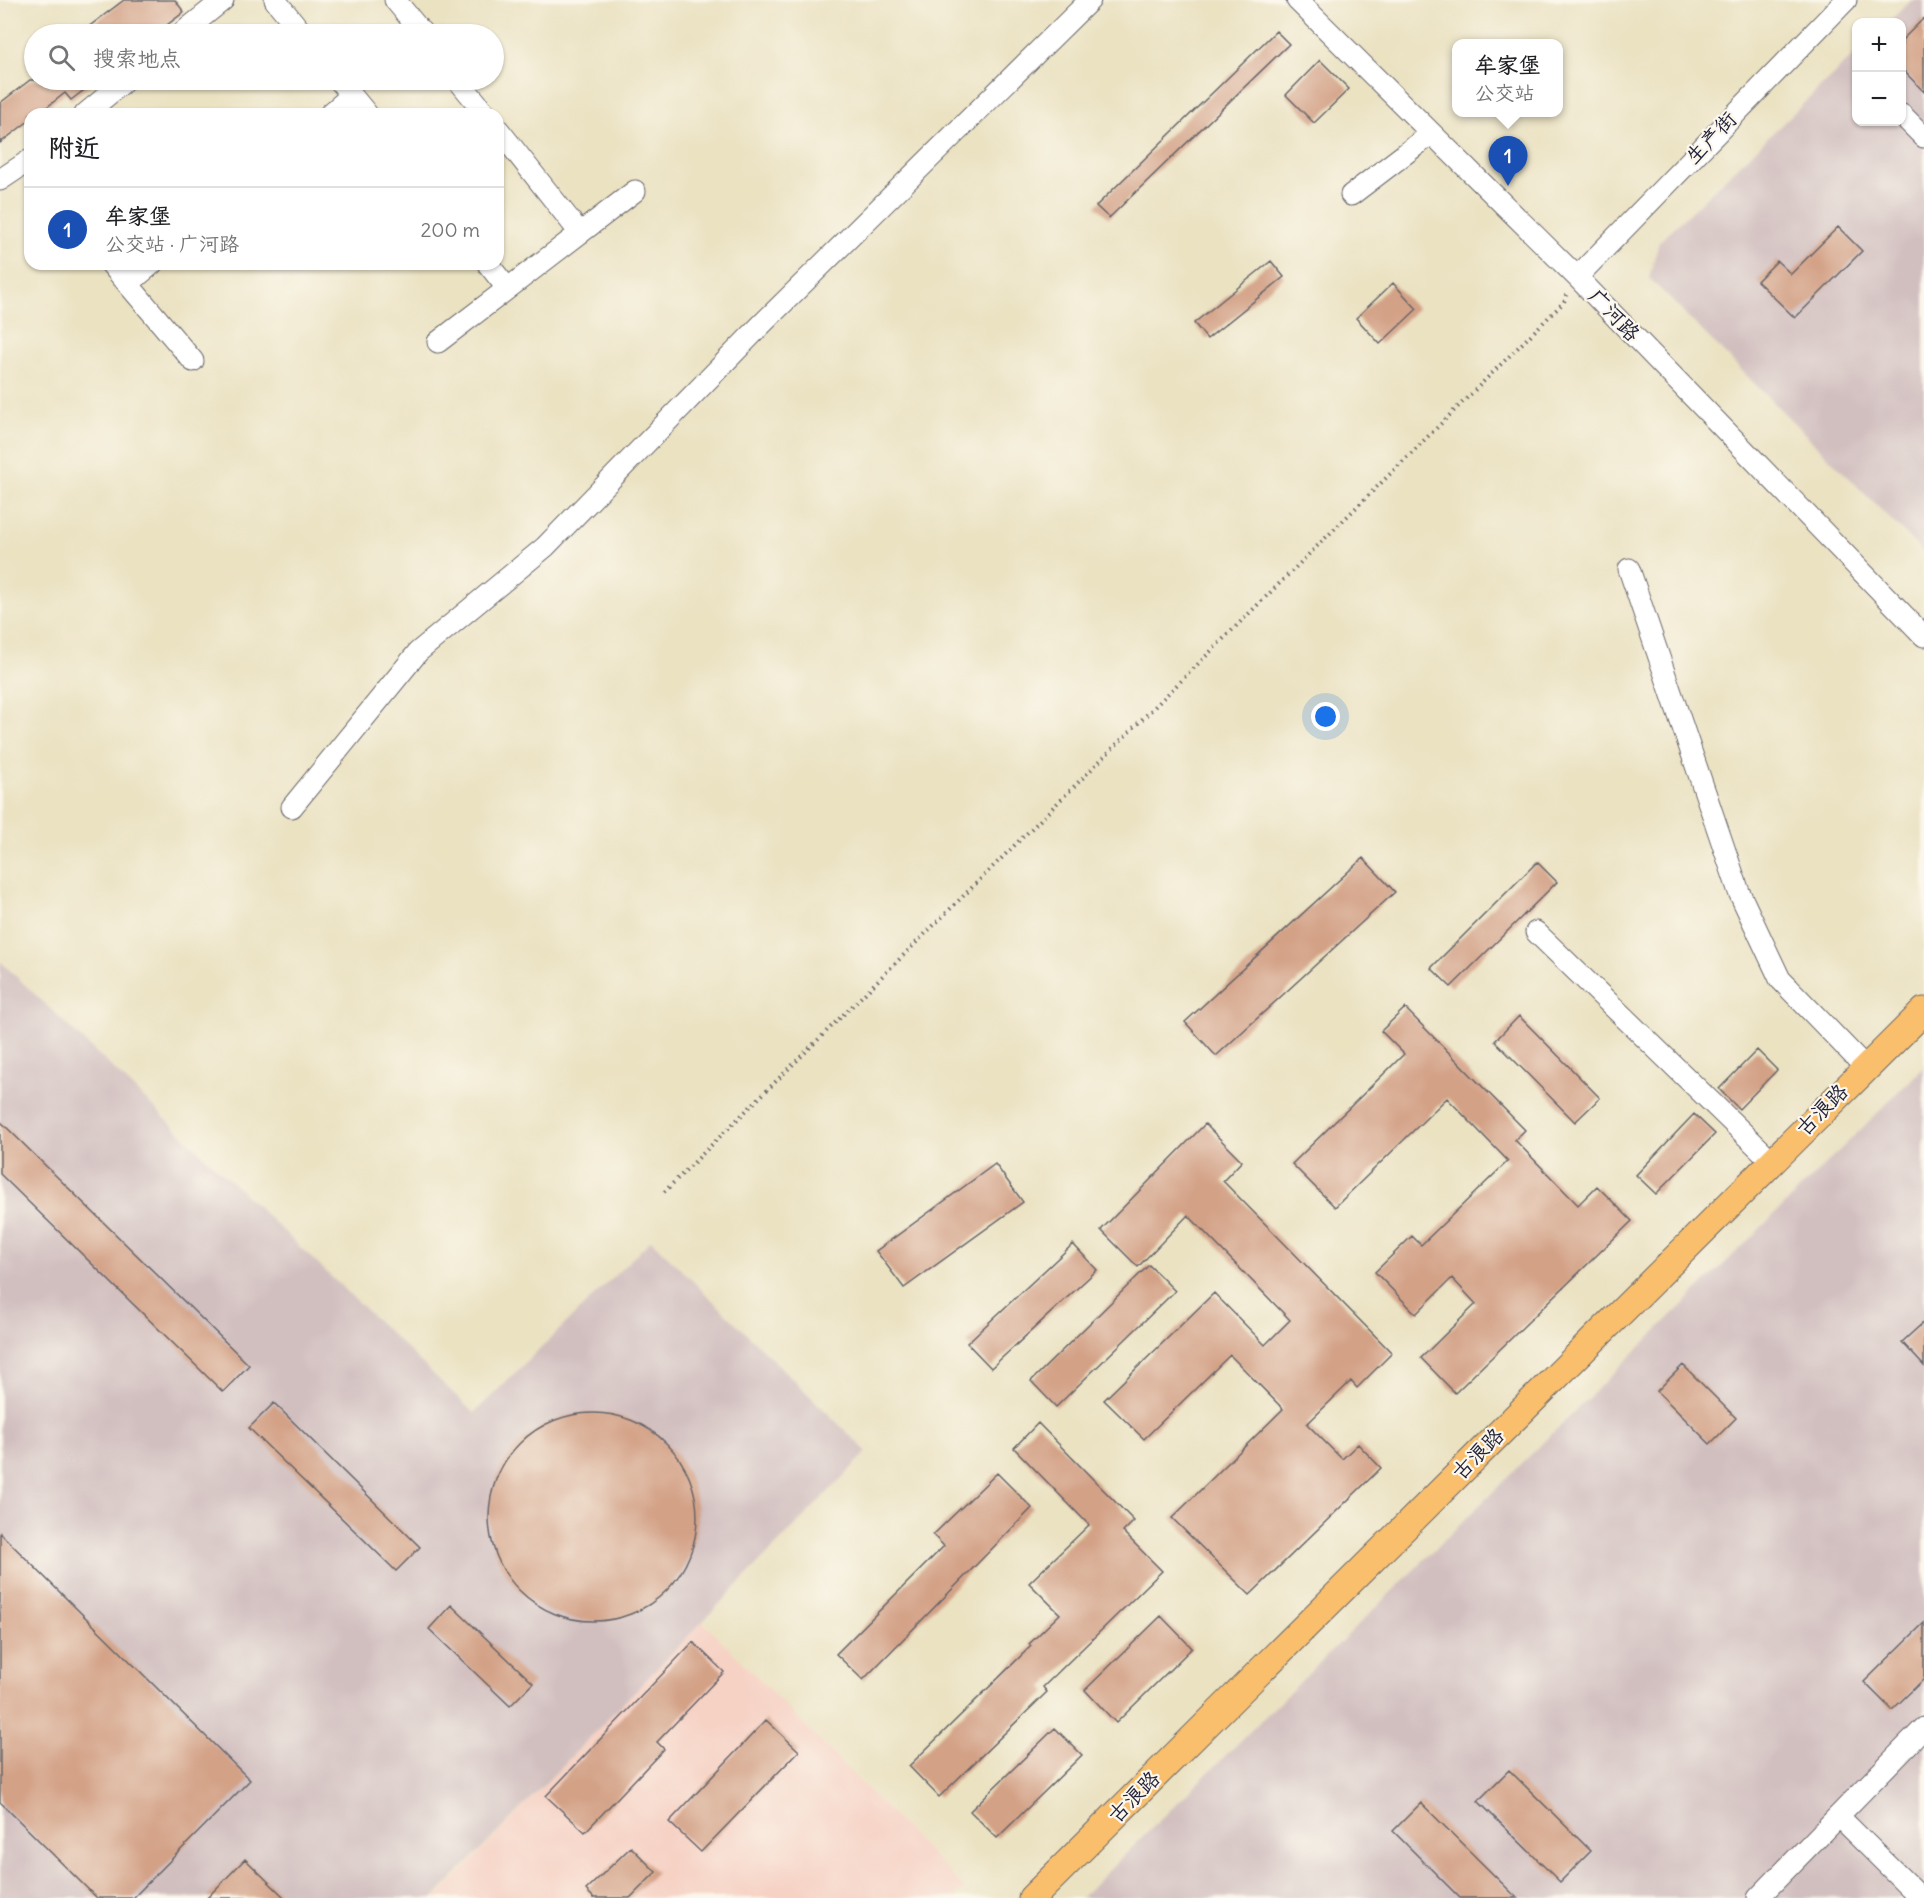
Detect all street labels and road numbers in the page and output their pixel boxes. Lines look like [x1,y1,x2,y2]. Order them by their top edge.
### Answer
street label: 生产街 [1679,106,1742,170]
street label: 广河路 [1583,283,1646,347]
street label: 古浪路 [1790,1078,1853,1141]
street label: 古浪路 [1446,1422,1509,1485]
street label: 古浪路 [1102,1765,1165,1828]

